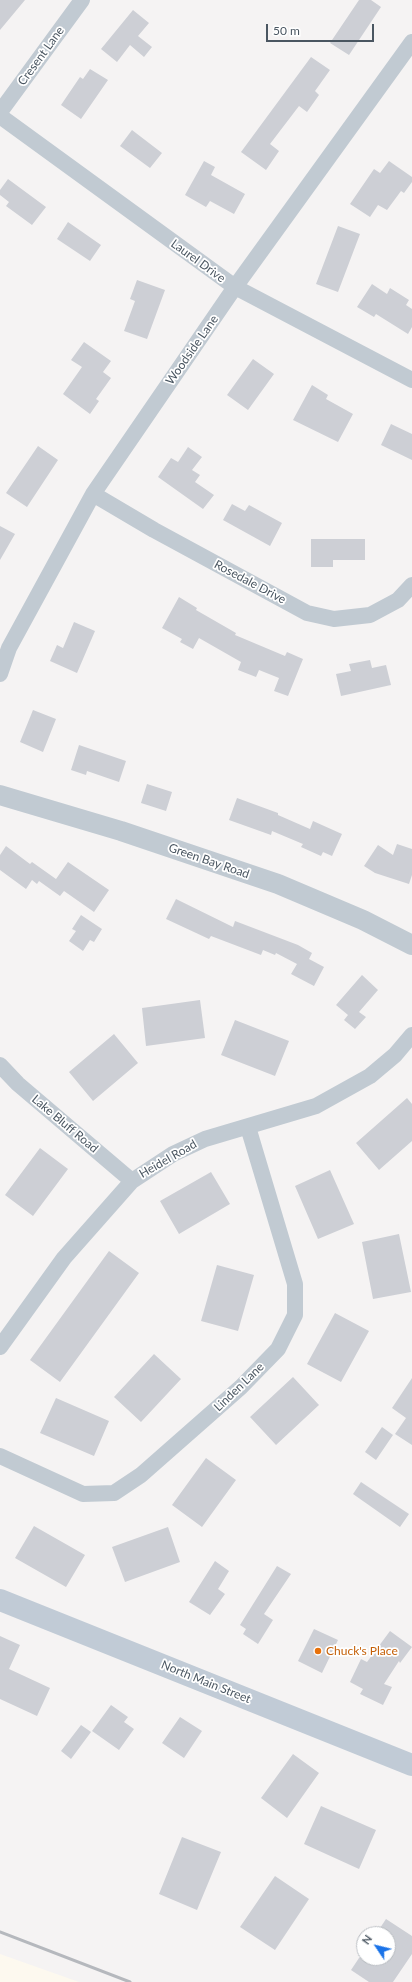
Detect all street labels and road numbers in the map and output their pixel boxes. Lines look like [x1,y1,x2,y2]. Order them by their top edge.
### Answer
street label: Cresent Lane [15,24,67,88]
street label: Laurel Drive [168,236,228,286]
street label: Woodside Lane [163,313,221,387]
street label: Rosedale Drive [212,557,288,607]
street label: Green Bay Road [167,840,251,882]
street label: Lake Bluff Road [29,1092,101,1156]
street label: Heidel Road [137,1137,199,1181]
street label: Linden Lane [211,1360,267,1414]
street label: North Main Street [159,1657,253,1707]

